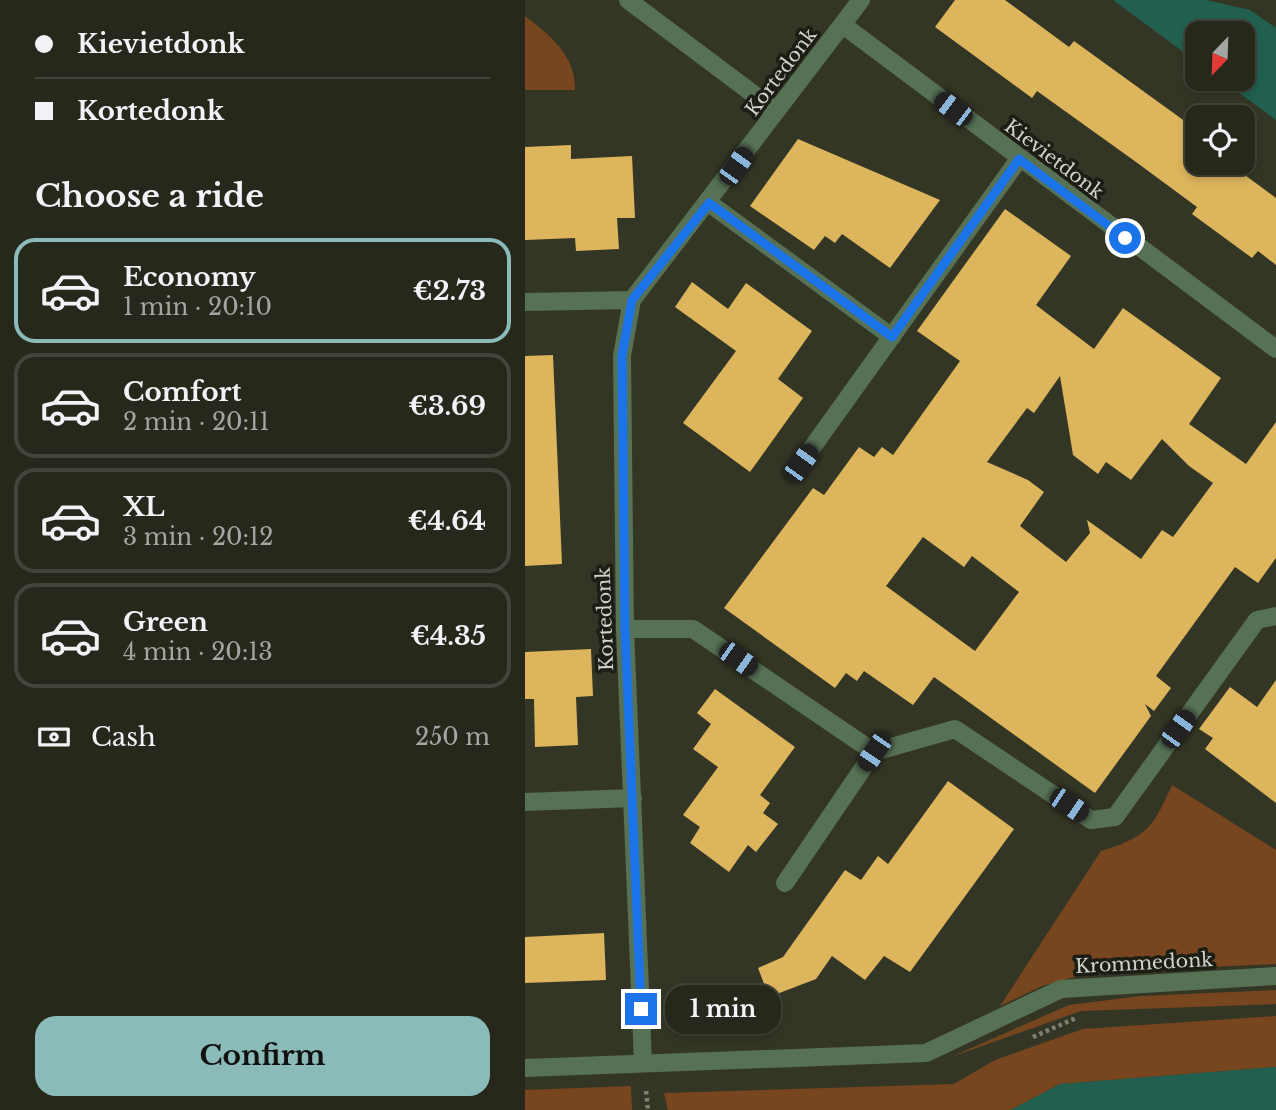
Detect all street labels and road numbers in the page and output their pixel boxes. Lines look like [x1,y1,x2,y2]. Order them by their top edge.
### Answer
street label: Kortedonk [741,23,822,120]
street label: Kievietdonk [1000,114,1108,204]
street label: Kortedonk [592,566,618,671]
street label: Krommedonk [1075,948,1214,978]

